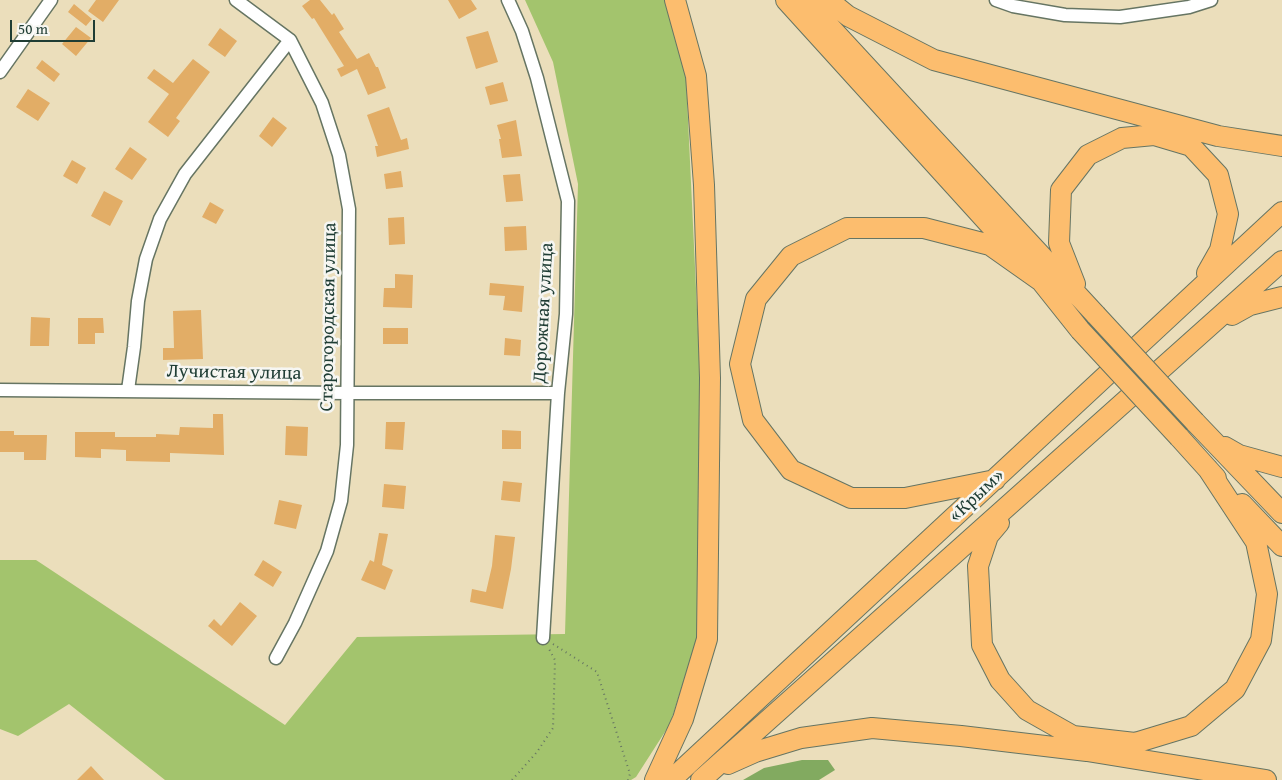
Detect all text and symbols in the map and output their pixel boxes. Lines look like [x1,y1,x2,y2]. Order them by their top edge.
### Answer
scale bar [12,10,98,42]
text: 50 m [18,18,48,39]
street label: Старогородская улица [316,222,342,412]
street label: Дорожная улица [529,242,559,384]
street label: Лучистая улица [166,360,302,386]
street label: «Крым» [945,465,1009,527]

